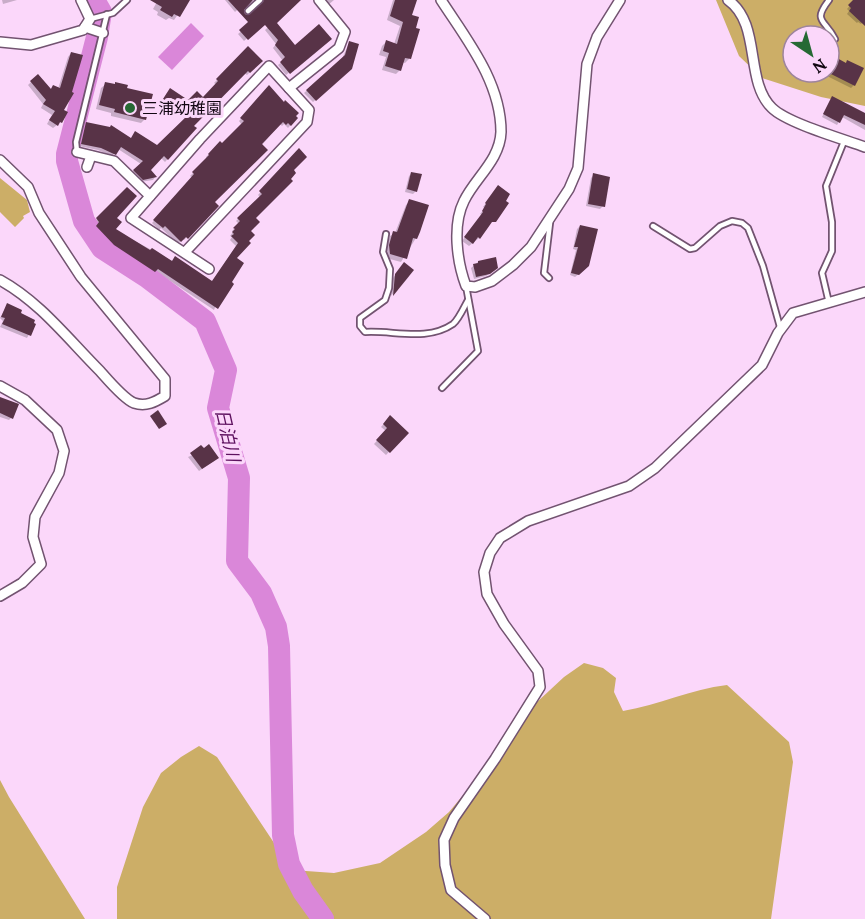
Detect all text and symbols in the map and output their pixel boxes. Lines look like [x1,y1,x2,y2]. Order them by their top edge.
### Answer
north arrow [781,24,841,84]
text: N [809,54,831,78]
place label: 三浦幼稚園 [142,98,222,118]
marker: 三浦幼稚園 [123,101,137,115]
water label: 日泊川 [211,406,246,466]

